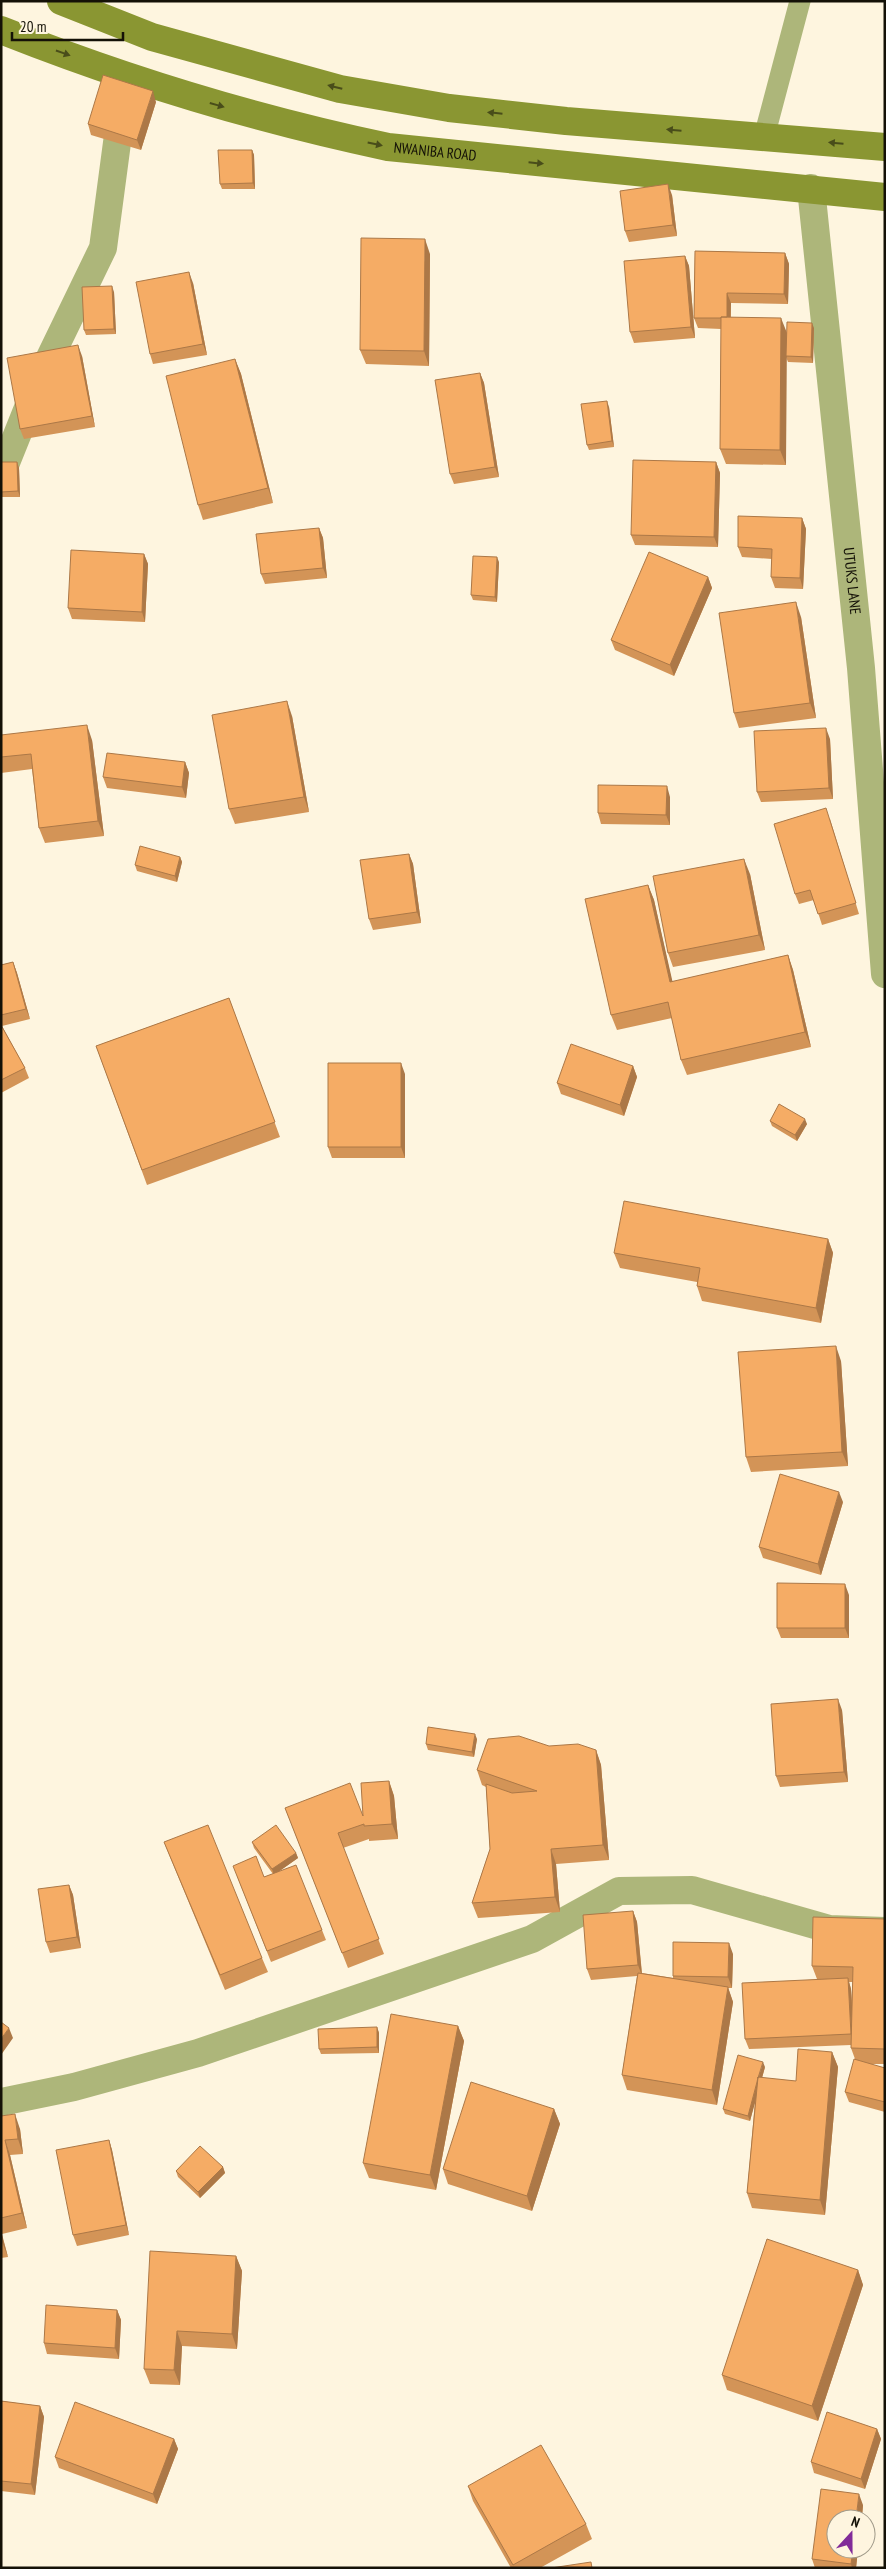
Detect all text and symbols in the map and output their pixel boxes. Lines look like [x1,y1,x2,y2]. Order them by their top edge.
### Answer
scale bar [12,10,124,42]
text: 20 m [20,17,46,36]
one-way arrow [56,50,71,58]
one-way arrow [327,83,342,91]
one-way arrow [210,101,225,109]
one-way arrow [487,109,503,117]
one-way arrow [666,126,682,134]
street label: NWANIBA ROAD [393,138,477,165]
one-way arrow [828,138,844,146]
one-way arrow [367,140,382,148]
one-way arrow [528,159,544,167]
street label: UTUKS LANE [839,546,865,615]
north arrow [826,2509,876,2559]
text: N [849,2512,862,2532]

